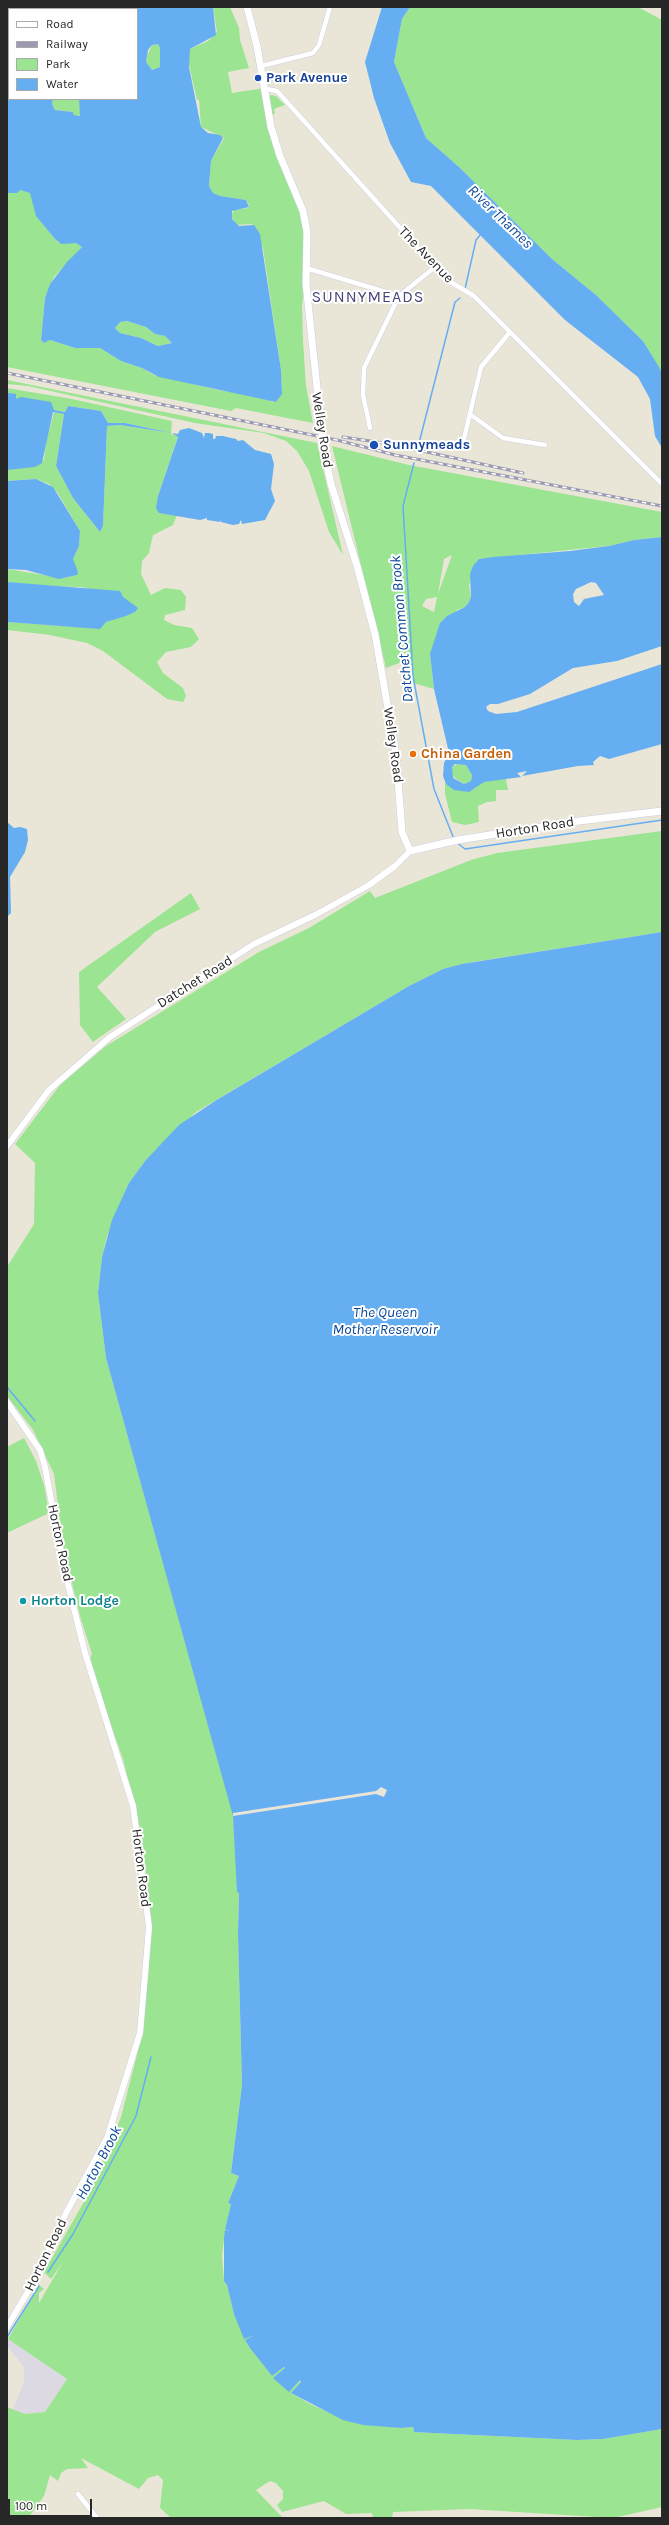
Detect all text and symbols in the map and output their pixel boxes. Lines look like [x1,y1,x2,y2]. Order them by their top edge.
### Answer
legend [8,8,138,100]
text: Road [46,17,74,31]
text: Railway [46,37,88,51]
text: Park [46,57,70,71]
place label: Park Avenue [266,70,348,86]
marker: Park Avenue [253,73,263,83]
text: Water [46,77,78,91]
water label: River Thames [464,182,536,252]
street label: The Avenue [395,223,457,287]
district label: SUNNYMEADS [312,287,424,307]
street label: Welley Road [308,391,336,469]
place label: Sunnymeads [383,437,470,453]
marker: Sunnymeads [368,439,380,451]
water label: Datchet Common Brook [387,555,417,703]
street label: Welley Road [379,706,407,784]
place label: China Garden [421,746,512,762]
marker: China Garden [408,749,418,759]
street label: Horton Road [495,814,575,842]
street label: Datchet Road [154,952,236,1012]
water label: The Queen Mother Reservoir [332,1304,438,1339]
street label: Horton Road [44,1503,76,1583]
place label: Horton Lodge [31,1593,119,1609]
marker: Horton Lodge [18,1596,28,1606]
street label: Horton Road [128,1828,154,1908]
water label: Horton Brook [72,2123,126,2203]
street label: Horton Road [21,2216,71,2294]
scale bar [10,2491,94,2517]
text: 100 m [15,2499,47,2513]

